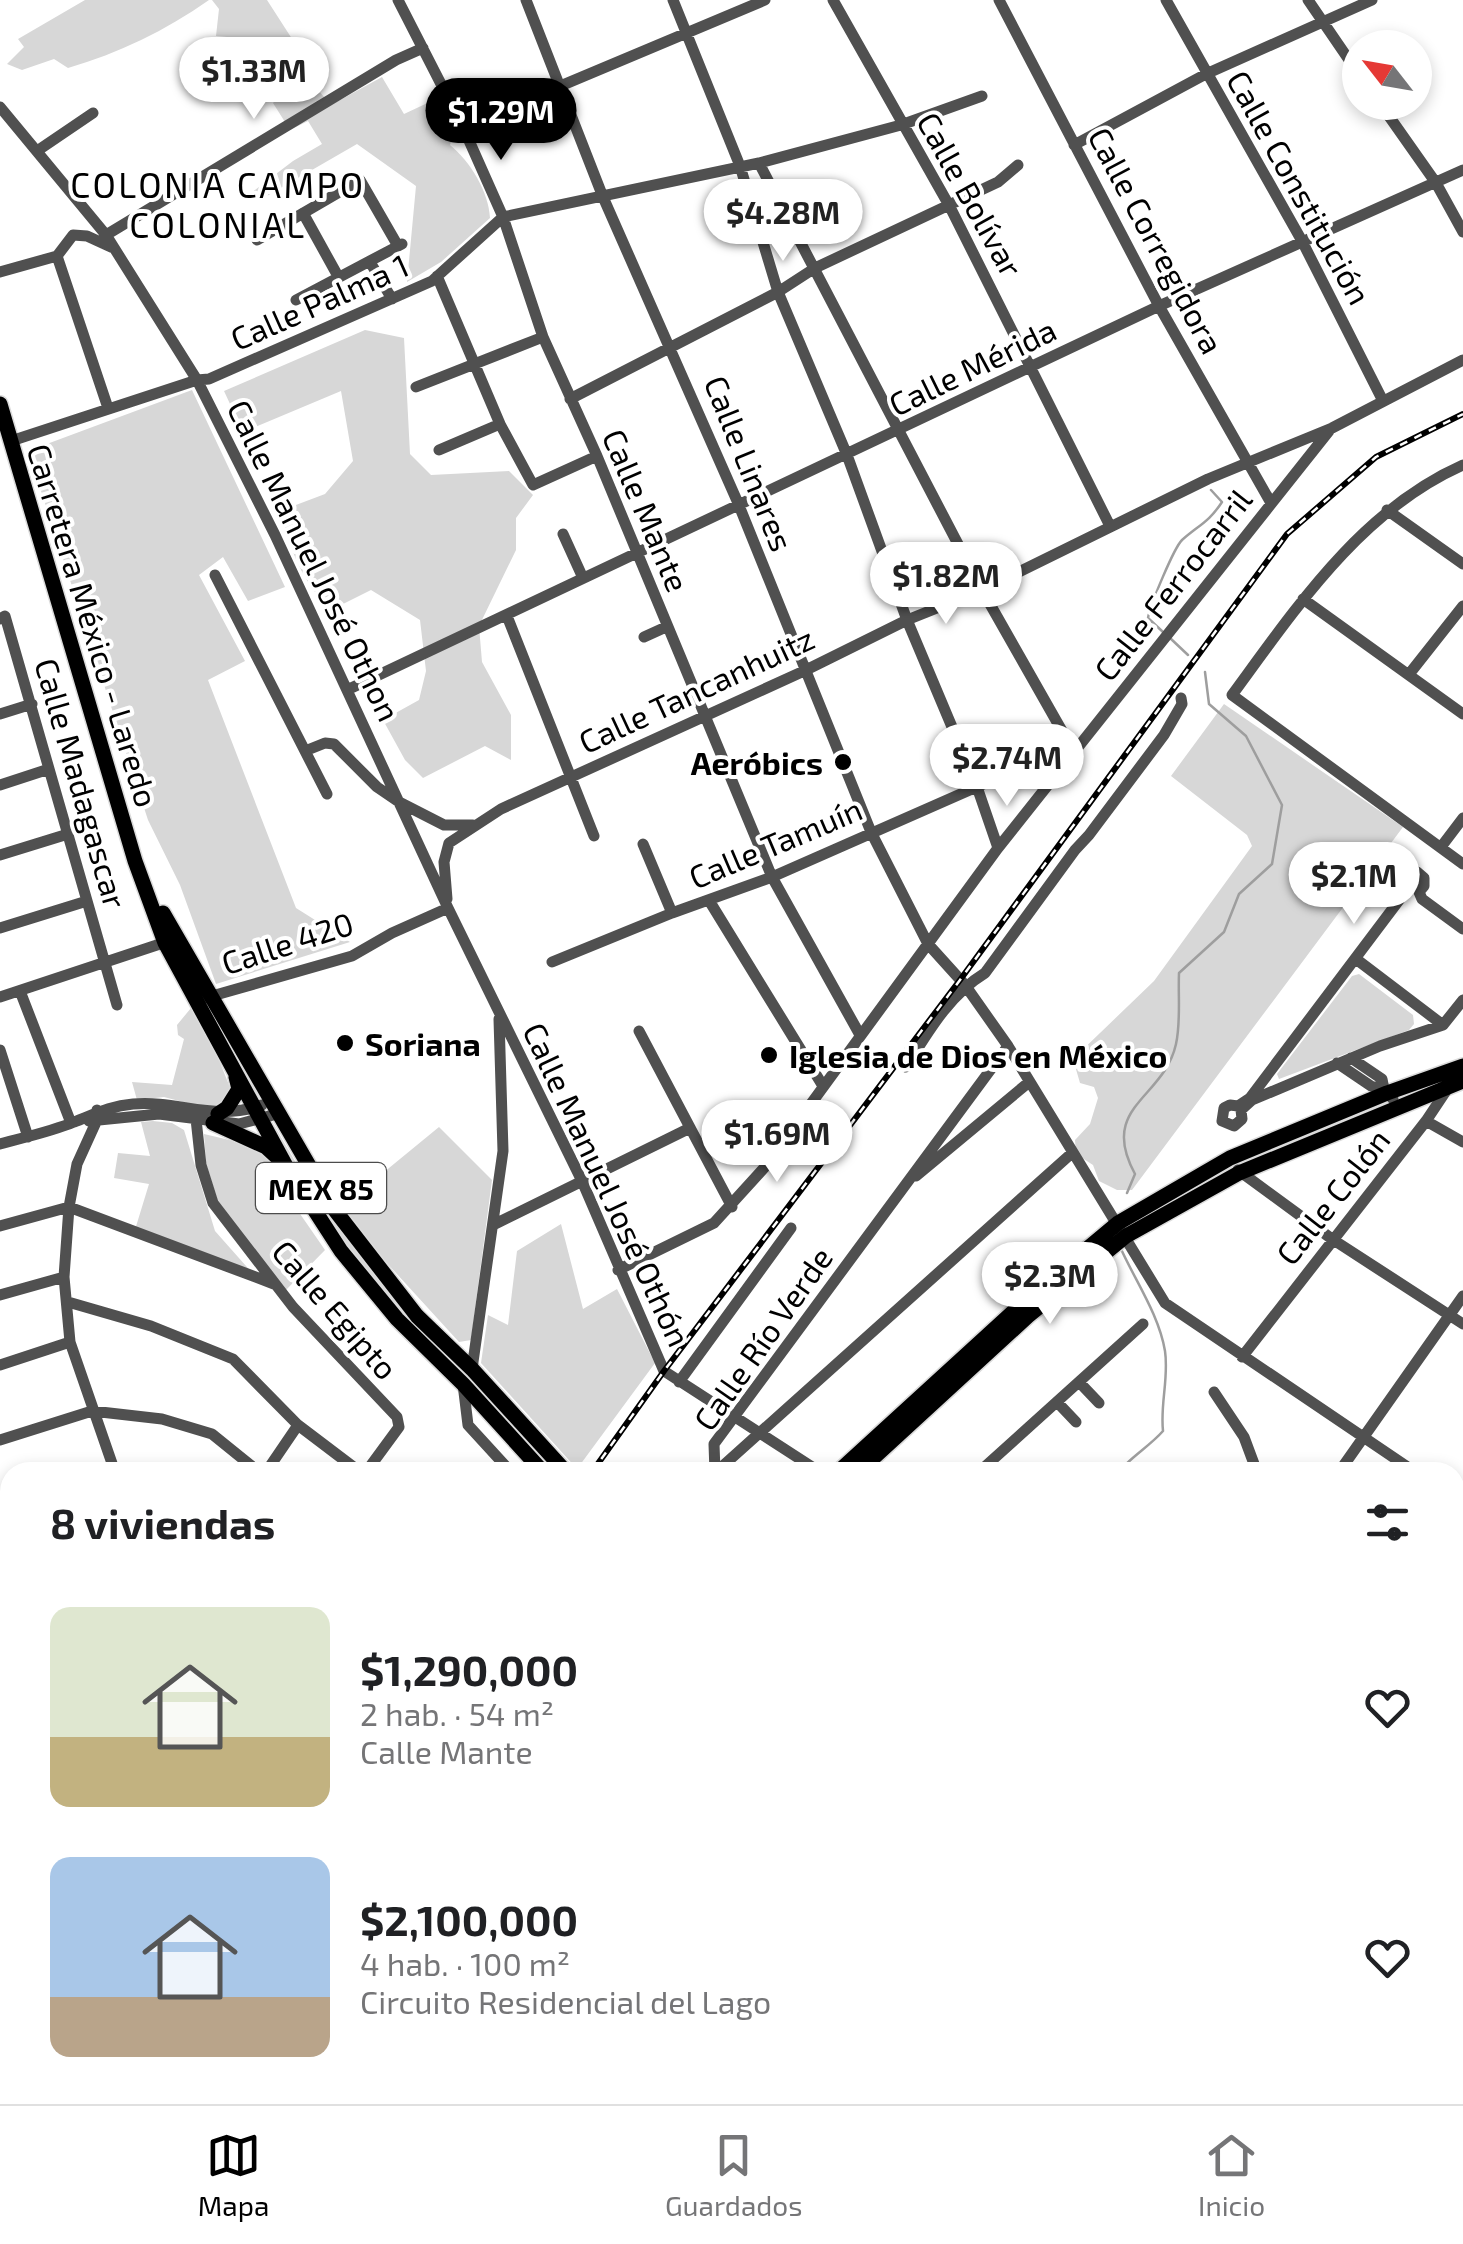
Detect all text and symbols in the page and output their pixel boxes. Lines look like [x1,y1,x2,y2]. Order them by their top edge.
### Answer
north arrow [1342,30,1432,120]
map controls [1342,30,1432,120]
pin: $1.33M [173,37,335,122]
text: $1.33M [201,50,307,88]
street label: Calle Constitución [1220,64,1380,310]
pin: $1.29M [420,78,582,163]
text: $1.29M [448,91,554,129]
street label: Calle Bolívar [910,105,1032,283]
street label: Calle Corregidora [1081,120,1233,360]
district label: COLONIA CAMPO COLONIAL [70,163,366,245]
pin: $4.28M [702,179,864,264]
text: $4.28M [726,192,840,230]
street label: Calle Palma 1 [224,245,414,357]
street label: Calle Mérida [882,309,1062,423]
street label: Calle Linares [698,370,802,556]
street label: Calle Manuel José Othon [221,393,409,727]
street label: Calle Mante [596,423,698,597]
street label: Carretera México - Laredo [21,439,167,811]
street label: Calle Ferrocarril [1085,480,1259,687]
pin: $1.82M [865,542,1027,627]
text: $1.82M [892,555,1000,593]
street label: Calle Tancanhuitz [572,618,820,760]
street label: Calle Madagascar [28,654,136,913]
pin: $2.74M [926,724,1088,809]
text: $2.74M [952,737,1062,775]
place label: Aeróbics [691,743,823,781]
marker: Aeróbics [832,751,854,773]
street label: Calle Tamuín [683,788,867,896]
pin: $2.1M [1284,842,1424,927]
text: $2.1M [1311,855,1397,893]
street label: Calle 420 [216,903,358,981]
street label: Calle Manuel José Othón [516,1016,700,1352]
place label: Soriana [365,1024,481,1062]
marker: Soriana [334,1032,356,1054]
place label: Iglesia de Dios en México [789,1036,1167,1074]
marker: Iglesia de Dios en México [758,1044,780,1066]
pin: $1.69M [696,1100,858,1185]
text: $1.69M [723,1113,831,1151]
street label: Calle Colón [1267,1121,1397,1271]
road number: MEX 85 [256,1163,386,1213]
street label: Calle Egipto [265,1232,407,1386]
street label: Calle Río Verde [685,1239,839,1437]
pin: $2.3M [980,1242,1120,1327]
text: $2.3M [1004,1255,1096,1293]
icon: filters [1360,1495,1415,1550]
text: 8 viviendas [50,1497,275,1547]
text: $1,290,000 [360,1644,578,1694]
icon: home [130,1647,250,1767]
icon: heart [1360,1680,1415,1735]
text: 2 hab. · 54 m² [360,1694,554,1732]
text: Calle Mante [360,1732,533,1770]
text: $2,100,000 [360,1894,578,1944]
icon: home [130,1897,250,2017]
icon: heart [1360,1930,1415,1985]
text: 4 hab. · 100 m² [360,1944,570,1982]
text: Circuito Residencial del Lago [360,1982,771,2020]
tab: Mapa [198,2128,269,2222]
tab: Guardados [665,2128,802,2222]
tab: Inicio [1198,2128,1265,2222]

